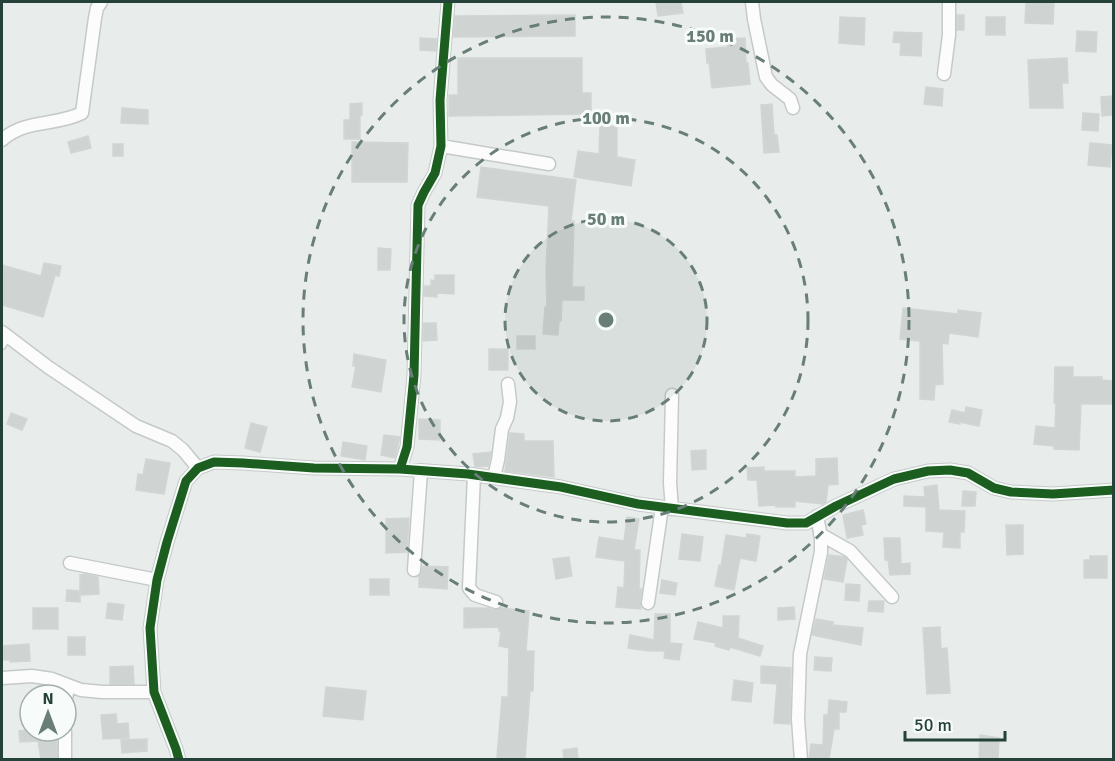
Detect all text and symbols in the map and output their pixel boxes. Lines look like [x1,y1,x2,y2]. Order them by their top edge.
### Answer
text: 150 m [686,25,734,47]
text: 100 m [582,107,630,129]
text: 50 m [587,208,625,230]
centre of rings [596,310,616,330]
north arrow [18,683,78,743]
text: N [42,689,54,709]
scale bar [905,704,1006,742]
text: 50 m [914,714,952,736]

